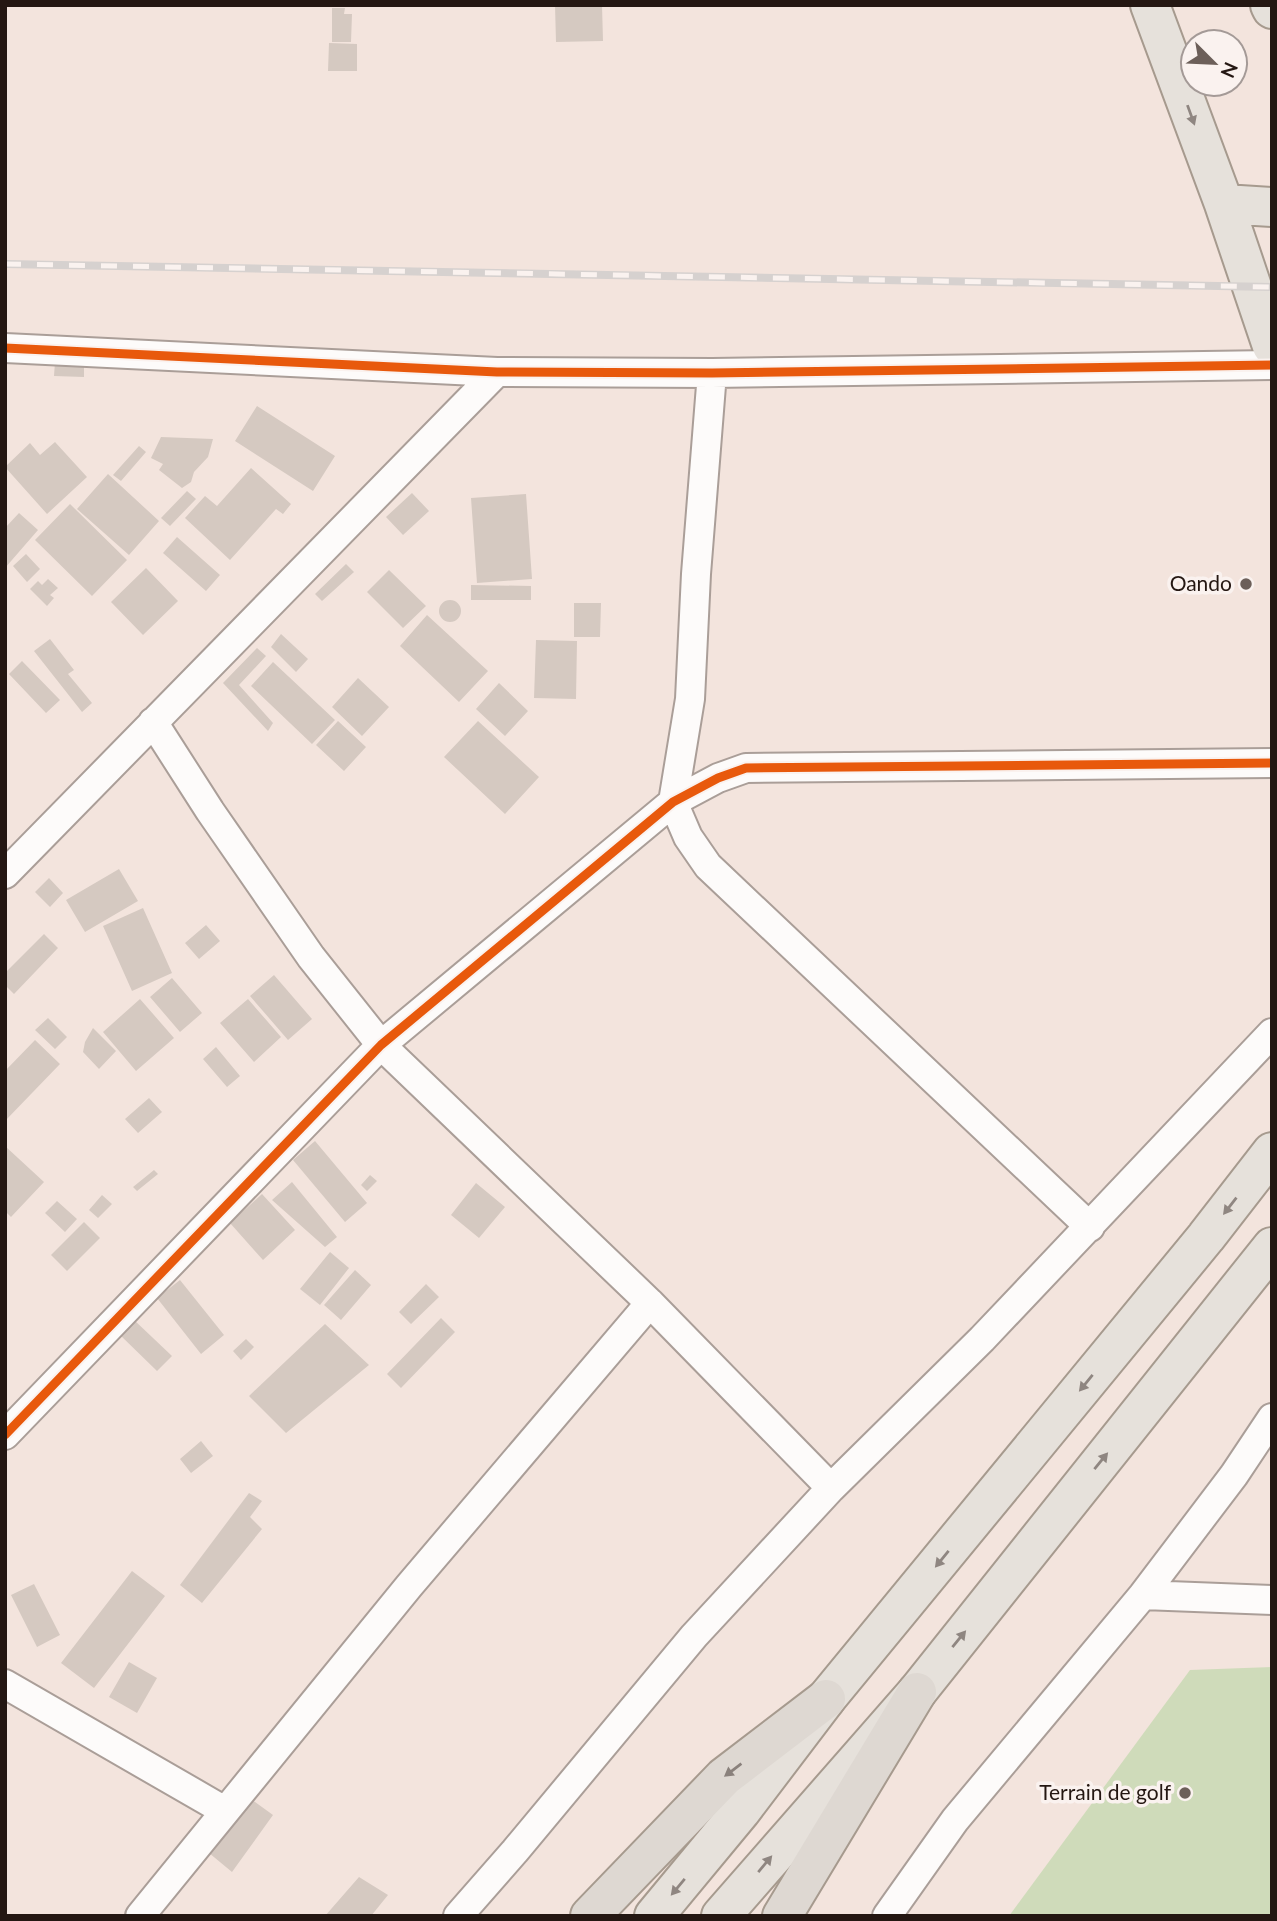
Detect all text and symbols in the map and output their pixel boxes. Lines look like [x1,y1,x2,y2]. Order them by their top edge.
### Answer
north arrow [1179,28,1249,98]
text: N [1217,59,1243,81]
one-way arrow [1186,105,1197,126]
place label: Oando [1170,570,1232,595]
marker: Oando [1238,576,1254,592]
one-way arrow [1222,1197,1237,1215]
one-way arrow [1079,1374,1094,1391]
one-way arrow [1094,1453,1109,1471]
one-way arrow [935,1550,950,1567]
one-way arrow [952,1630,966,1648]
one-way arrow [724,1762,742,1776]
place label: Terrain de golf [1039,1779,1172,1804]
marker: Terrain de golf [1177,1785,1193,1801]
one-way arrow [757,1855,772,1872]
one-way arrow [671,1879,686,1896]

